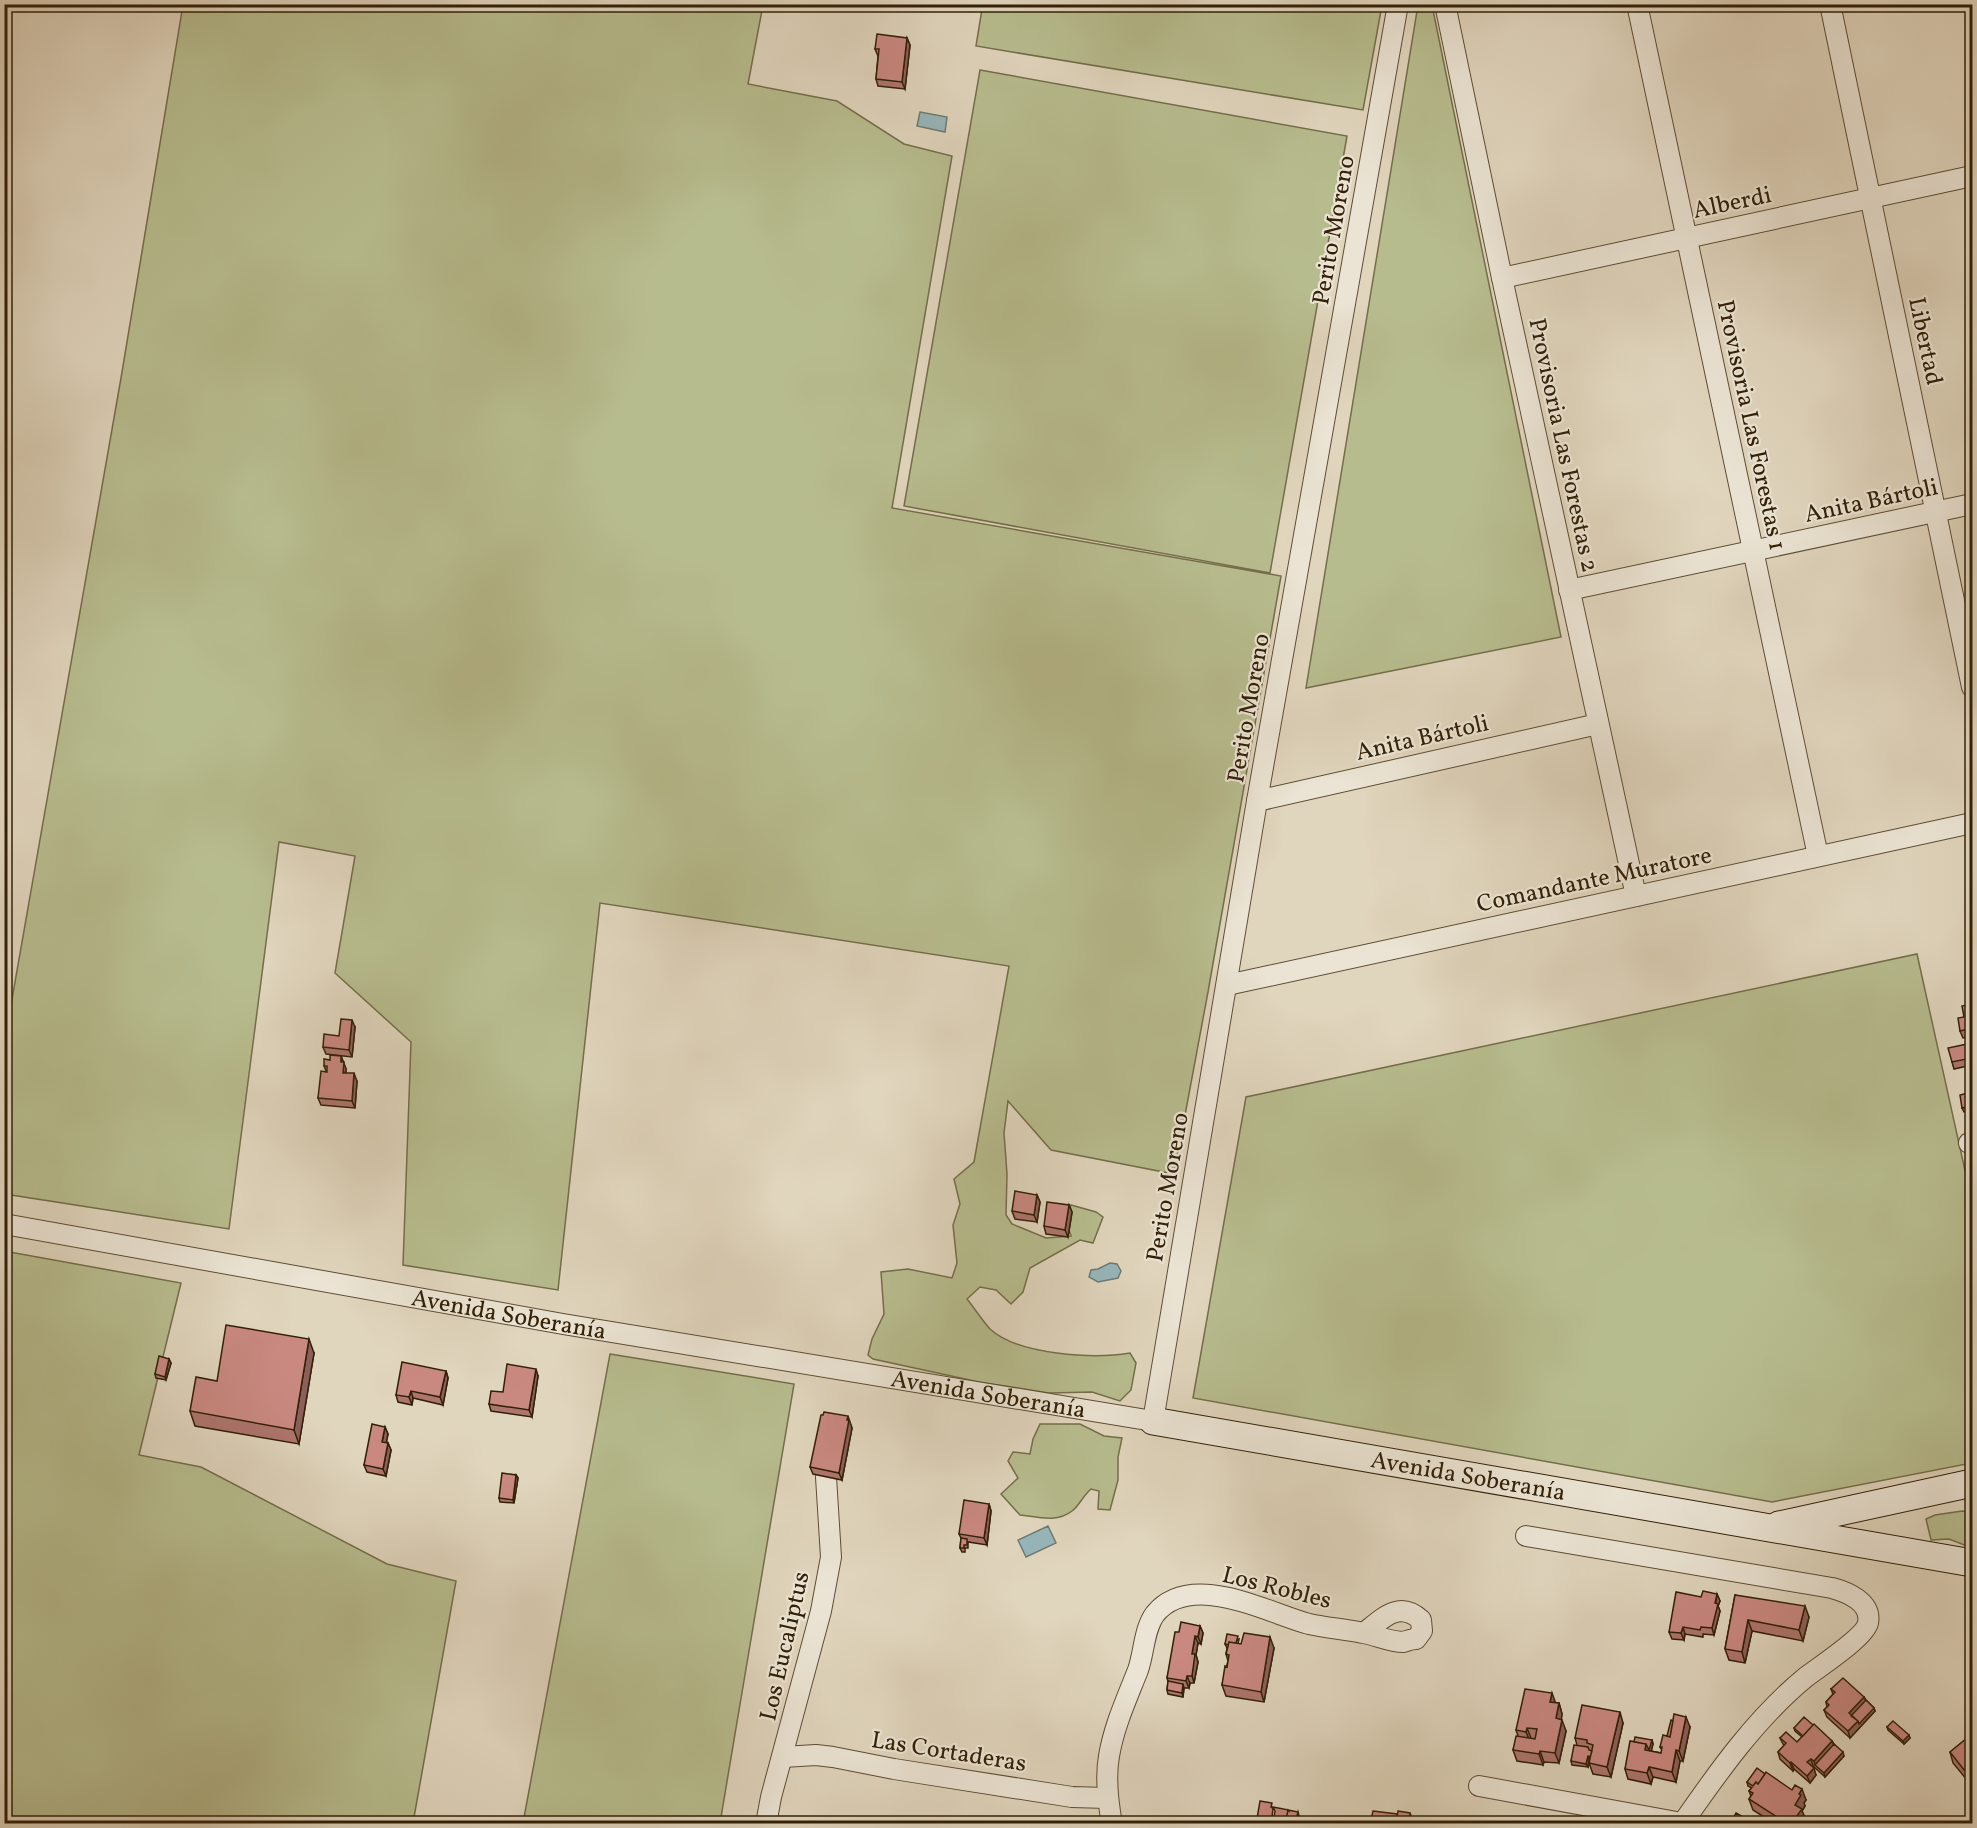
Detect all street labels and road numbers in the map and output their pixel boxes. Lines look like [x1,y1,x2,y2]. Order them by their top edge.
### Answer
street label: Perito Moreno [1305,153,1365,308]
street label: Alberdi [1690,179,1775,229]
street label: Libertad [1898,294,1950,389]
street label: Provisoria Las Forestas 1 [1707,297,1793,554]
street label: Provisoria Las Forestas 2 [1518,315,1606,576]
street label: Anita Bártoli [1802,471,1941,533]
street label: Perito Moreno [1220,631,1280,786]
street label: Anita Bártoli [1353,707,1492,771]
street label: Comandante Muratore [1474,839,1715,922]
street label: Perito Moreno [1139,1110,1199,1265]
street label: Avenida Soberanía [409,1282,608,1350]
street label: Avenida Soberanía [888,1363,1088,1429]
street label: Avenida Soberanía [1368,1444,1568,1511]
street label: Los Robles [1218,1559,1335,1619]
street label: Los Eucaliptus [752,1568,820,1724]
street label: Las Cortaderas [869,1724,1029,1782]

